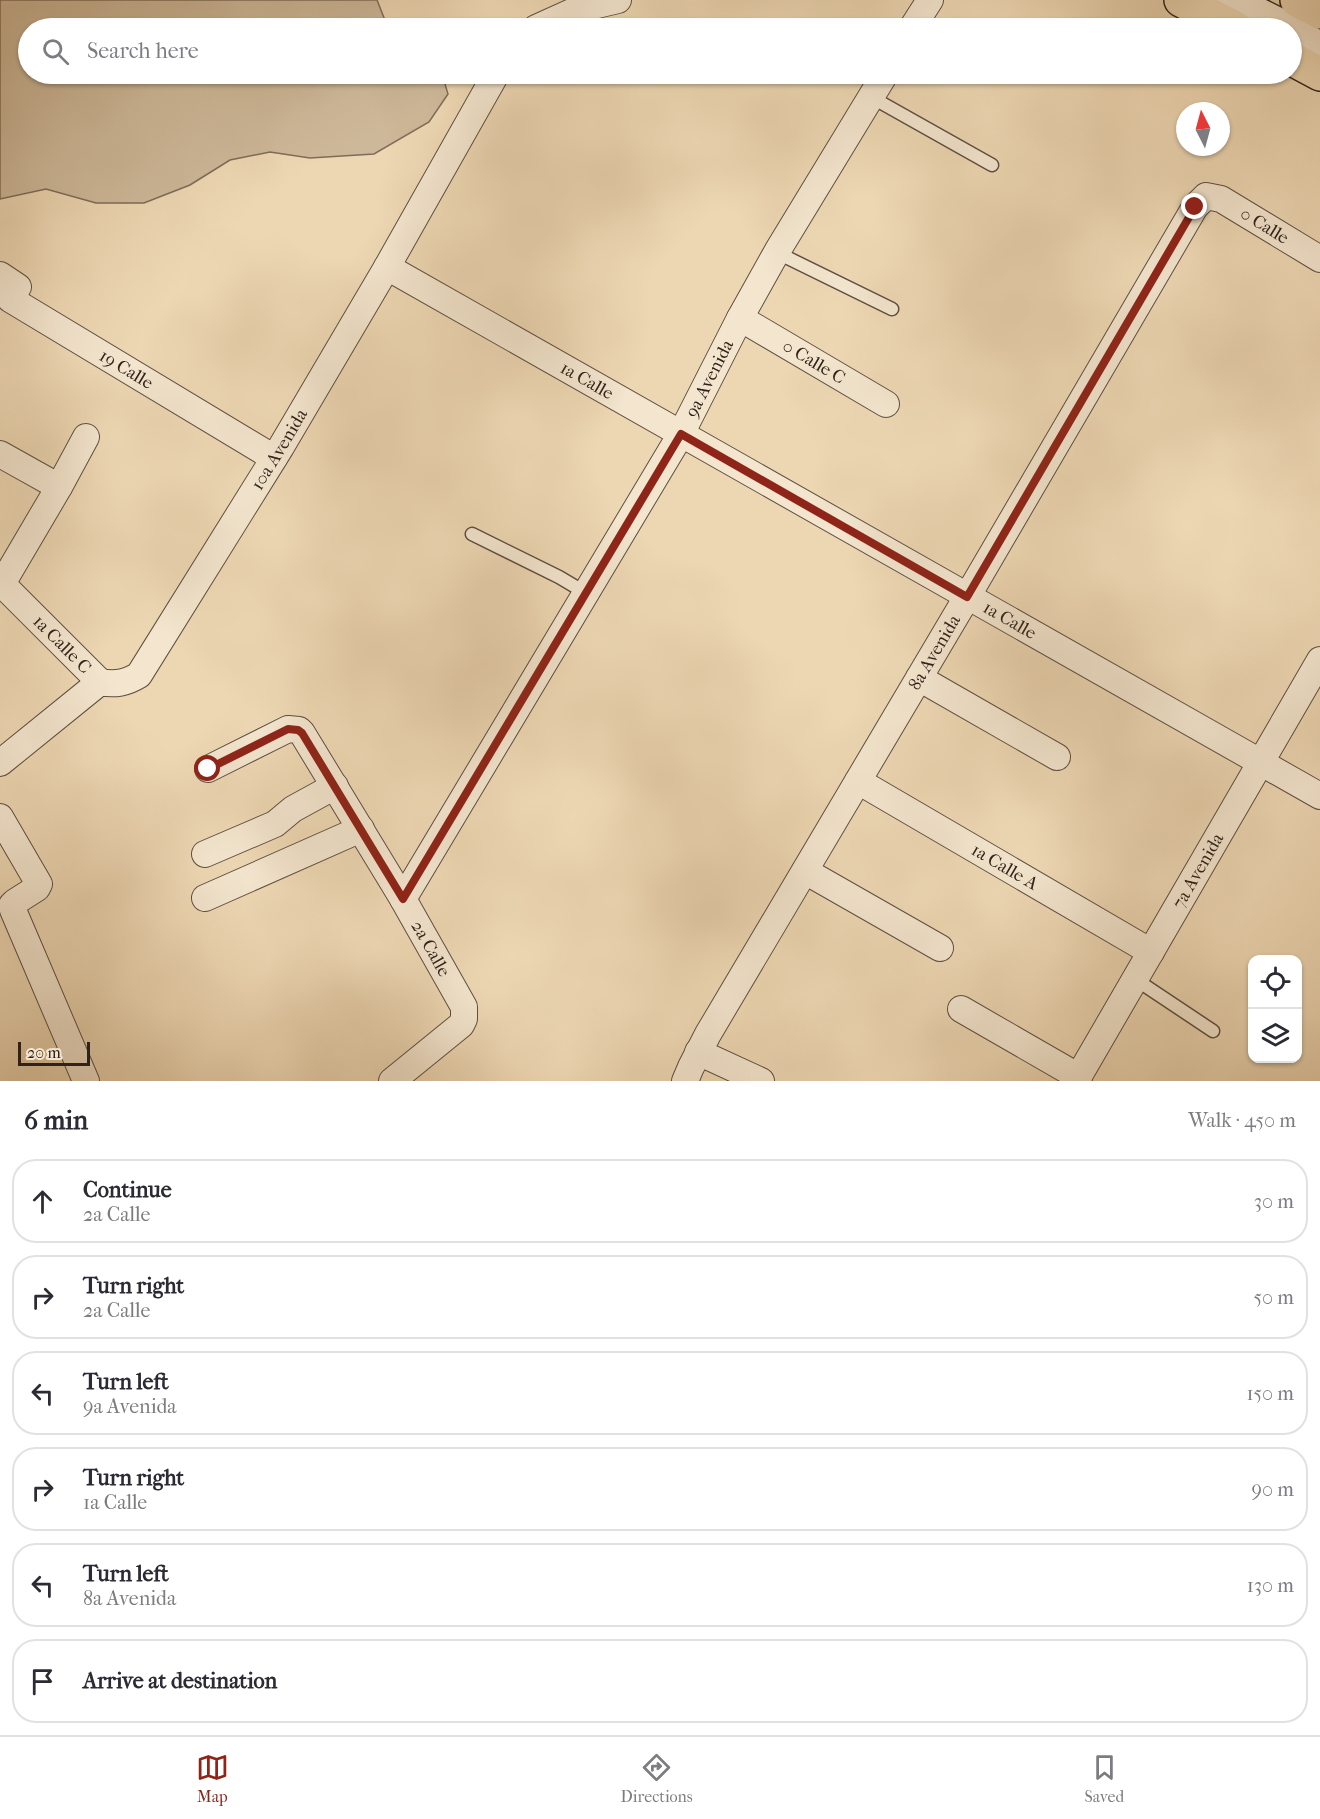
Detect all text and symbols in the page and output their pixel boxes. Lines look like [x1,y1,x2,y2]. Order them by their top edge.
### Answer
search box [18,18,1302,84]
icon: search [39,35,72,68]
text: Search here [87,38,199,64]
north arrow [1176,102,1230,156]
route end [1181,193,1207,219]
street label: 0 Calle [1236,203,1293,249]
street label: 9a Avenida [681,336,738,421]
street label: 0 Calle C [779,336,849,389]
street label: 19 Calle [96,345,157,394]
street label: 1a Calle [556,357,617,404]
street label: 10a Avenida [247,405,312,494]
street label: 1a Calle [979,597,1040,644]
street label: 1a Calle C [28,611,95,678]
street label: 8a Avenida [904,611,965,694]
route start [194,755,220,781]
street label: 7a Avenida [1168,829,1229,912]
street label: 1a Calle A [968,840,1042,895]
street label: 2a Calle [407,917,455,980]
map controls [1248,955,1302,1063]
button: locate [1248,955,1302,1009]
button: layers [1248,1009,1302,1063]
scale bar [18,1039,90,1066]
text: 20 m [27,1043,61,1062]
text: 6 min [24,1105,88,1136]
text: Walk · 450 m [1188,1109,1296,1132]
text: Continue [83,1177,172,1203]
icon: ahead [26,1185,59,1218]
text: 30 m [1254,1190,1294,1213]
text: 2a Calle [83,1203,150,1226]
text: Turn right [83,1273,184,1299]
icon: right [26,1281,59,1314]
text: 50 m [1253,1286,1294,1309]
text: 2a Calle [83,1299,150,1322]
text: Turn left [83,1369,169,1395]
icon: left [26,1377,59,1410]
text: 150 m [1246,1382,1294,1405]
text: 9a Avenida [83,1395,177,1418]
text: Turn right [83,1465,184,1491]
icon: right [26,1473,59,1506]
text: 90 m [1252,1478,1294,1501]
text: 1a Calle [83,1491,147,1514]
text: Turn left [83,1561,169,1587]
icon: left [26,1569,59,1602]
text: 130 m [1247,1574,1294,1597]
text: 8a Avenida [83,1587,176,1610]
icon: arrive [26,1665,59,1698]
text: Arrive at destination [83,1668,277,1694]
tab: Map [196,1751,229,1806]
tab: Directions [621,1751,693,1806]
tab: Saved [1084,1751,1124,1806]

